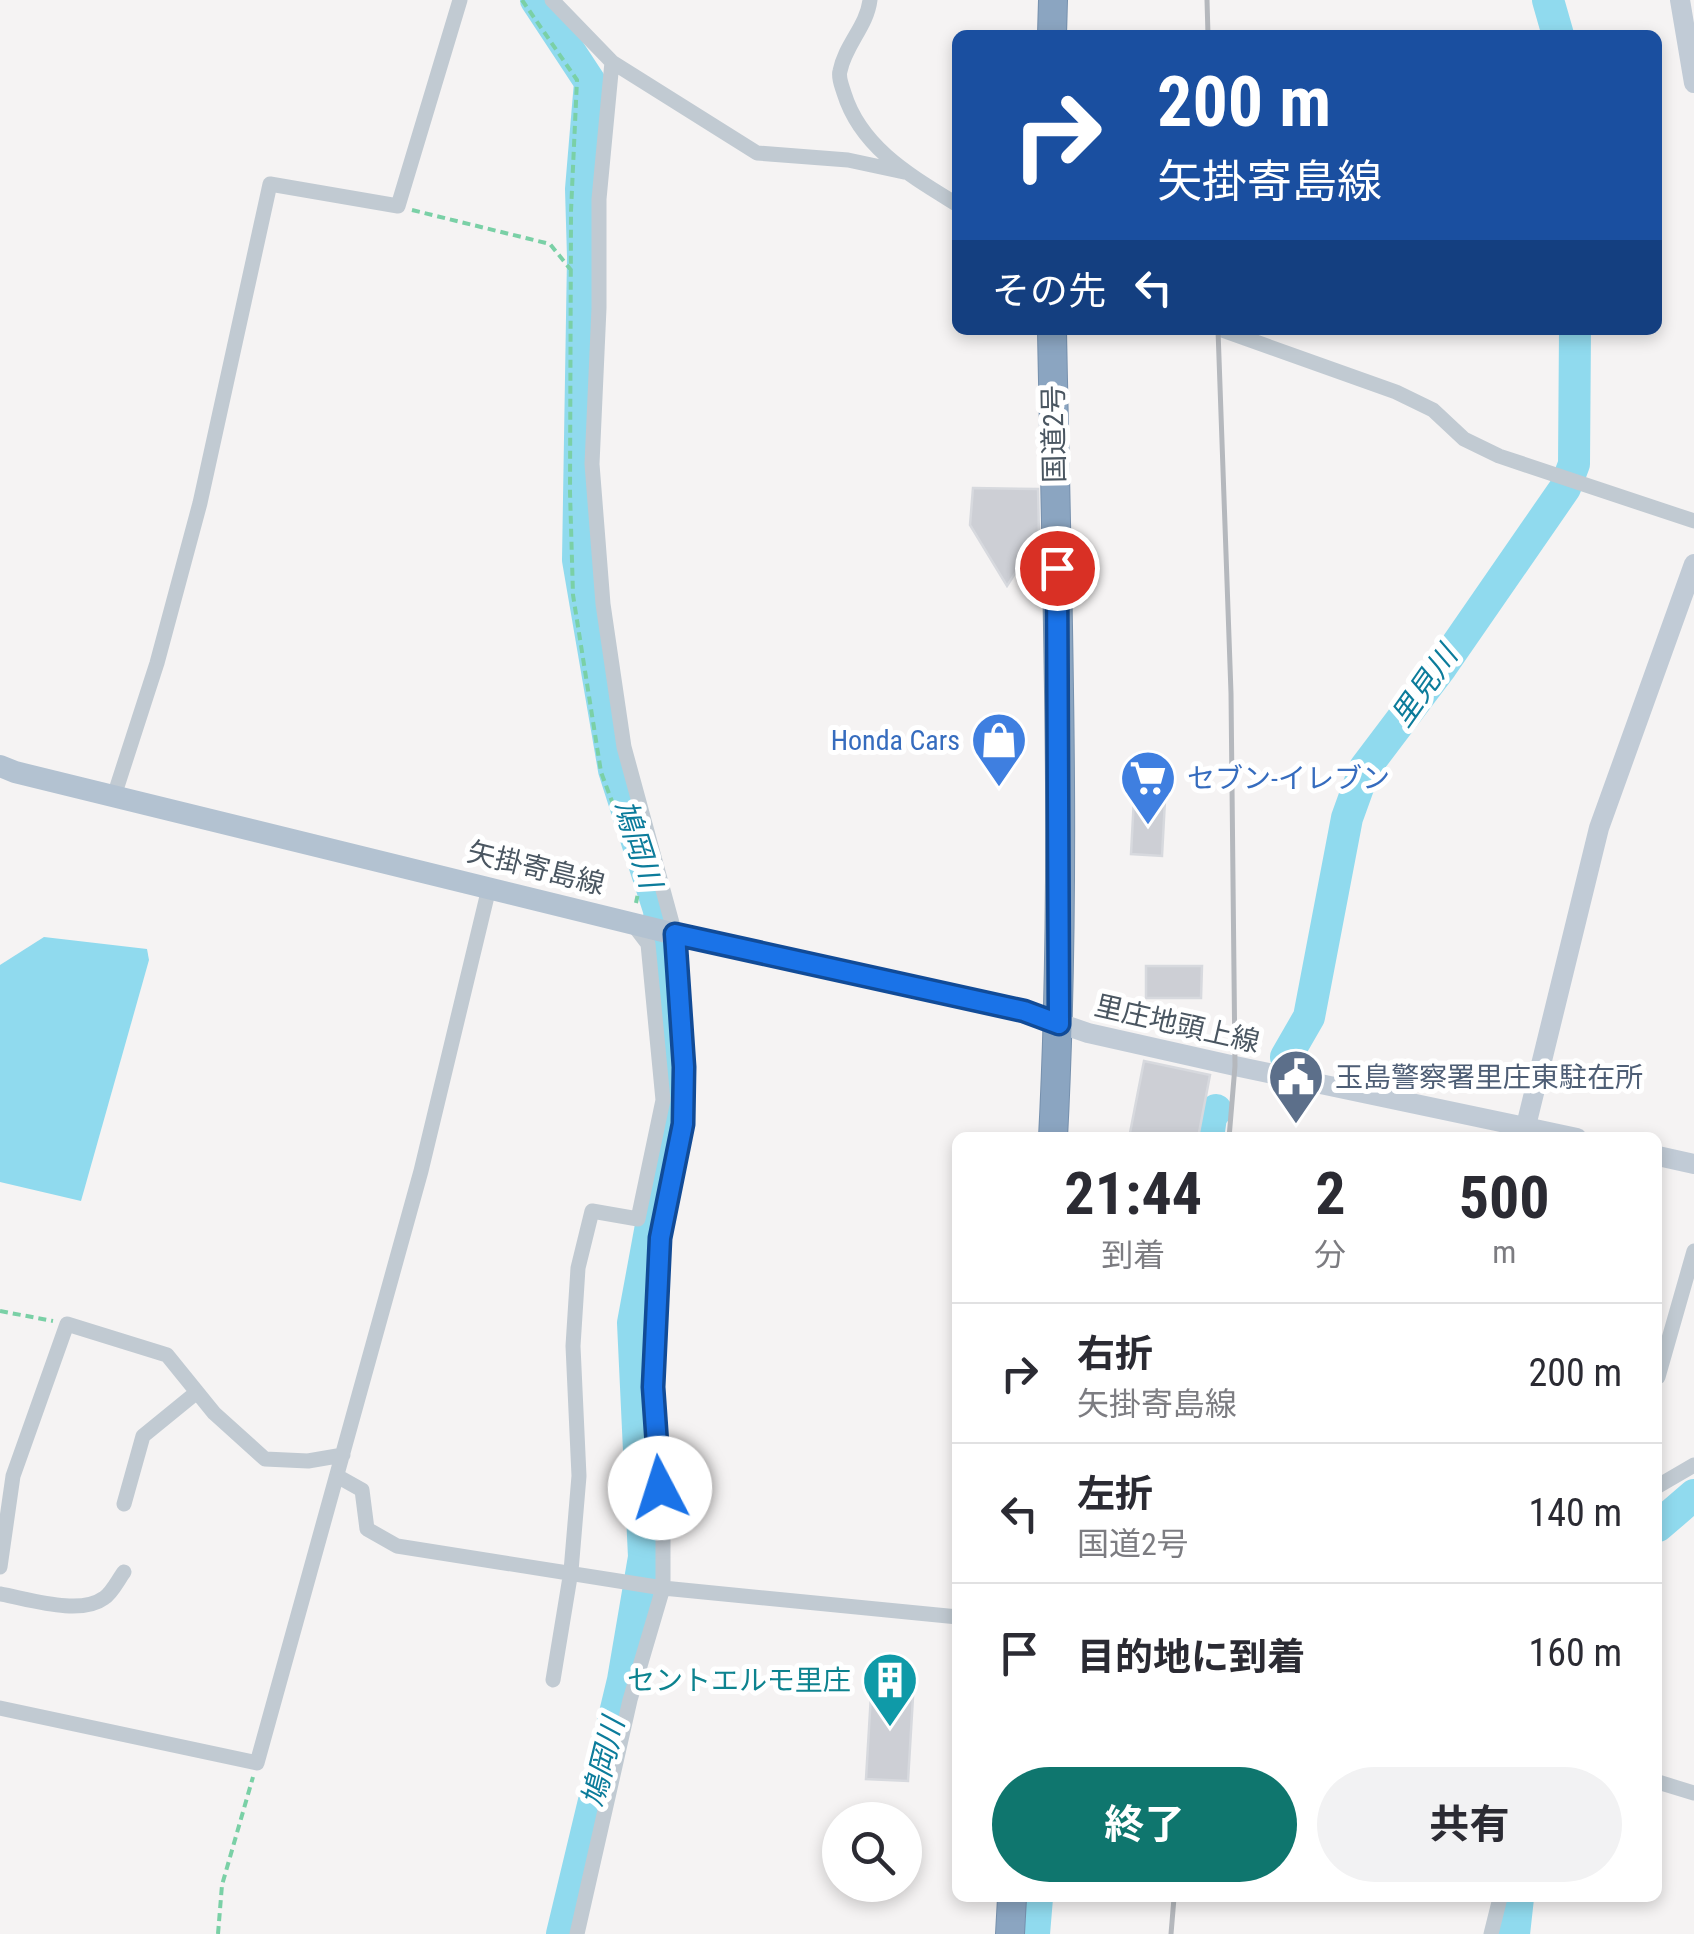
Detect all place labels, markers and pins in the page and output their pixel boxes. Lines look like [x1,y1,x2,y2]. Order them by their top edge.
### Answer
pin [1015,526,1100,611]
shop icon: Honda Cars [969,710,1029,789]
place label: Honda Cars [831,724,960,757]
supermarket icon: セブン-イレブン [1118,748,1178,827]
place label: セブン-イレブン [1187,762,1390,795]
public building icon: 玉島警察署里庄東駐在所 [1266,1047,1326,1126]
place label: 玉島警察署里庄東駐在所 [1335,1061,1643,1094]
building icon: セントエルモ里庄 [860,1650,920,1729]
place label: セントエルモ里庄 [627,1664,851,1697]

